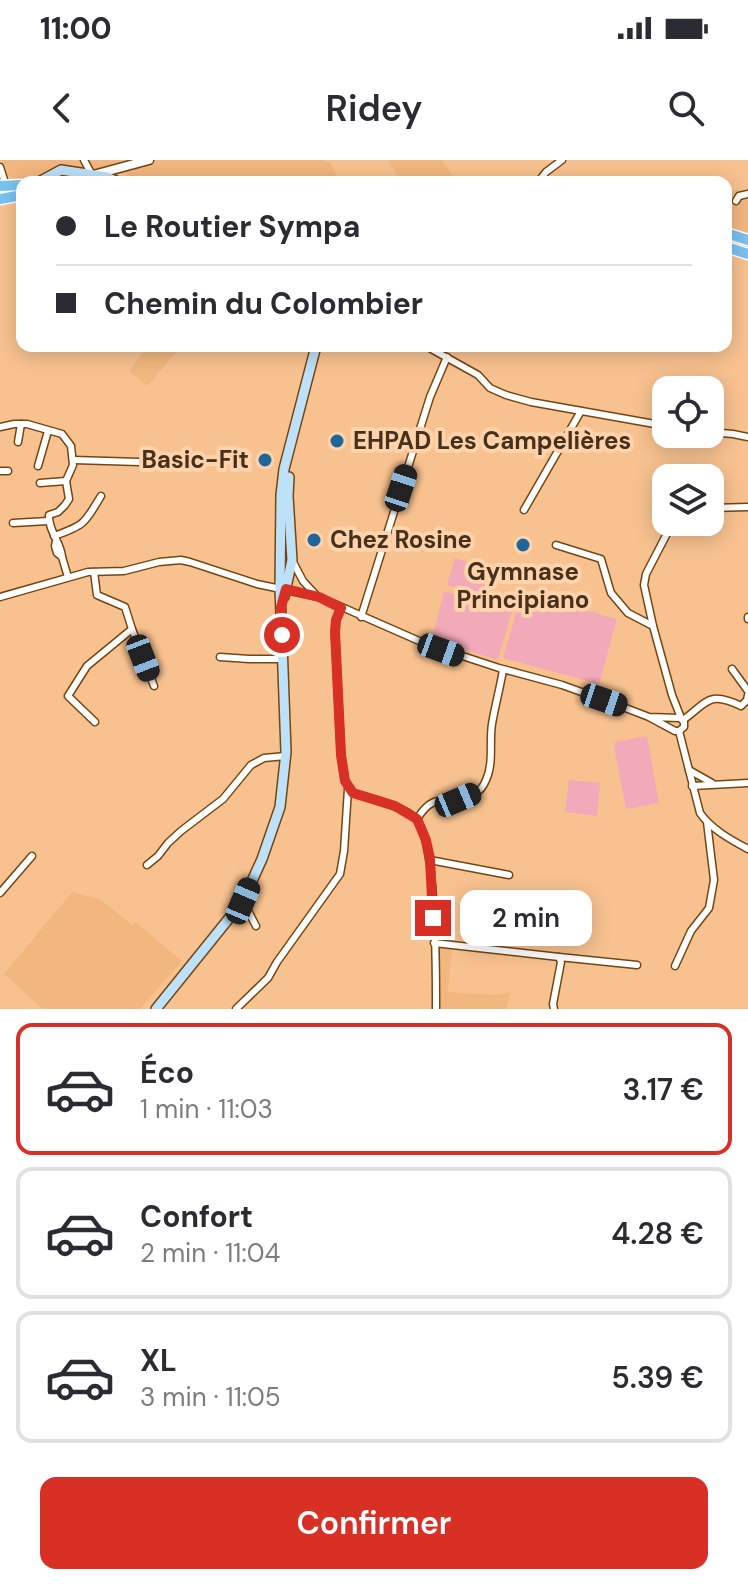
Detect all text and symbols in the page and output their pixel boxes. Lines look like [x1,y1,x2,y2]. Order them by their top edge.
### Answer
text: 11:00 [40,9,112,48]
text: Ridey [326,85,422,132]
icon: back [40,86,84,130]
icon: search [664,86,708,130]
text: Le Routier Sympa [104,207,360,246]
text: Chemin du Colombier [104,284,423,323]
map controls [652,376,724,536]
button: locate [652,376,724,448]
place label: EHPAD Les Campelières [353,425,631,456]
marker: EHPAD Les Campelières [328,432,346,450]
place label: Basic-Fit [142,444,249,475]
marker: Basic-Fit [256,451,274,469]
car [382,461,420,515]
button: layers [652,464,724,536]
place label: Chez Rosine [330,524,472,555]
marker: Chez Rosine [305,531,323,549]
marker: Gymnase Principiano [514,536,532,554]
place label: Gymnase Principiano [457,556,589,615]
route start [264,617,300,653]
car [123,631,163,685]
car [414,631,468,669]
car [577,681,631,719]
car [431,780,485,820]
car [223,874,263,928]
callout: 2 min [461,890,593,946]
route end [415,900,451,936]
text: 2 min [492,901,560,935]
icon: car [44,1053,116,1125]
text: Éco [140,1053,194,1092]
text: 3.17 € [622,1070,704,1109]
text: 1 min · 11:03 [140,1092,273,1126]
icon: car [44,1197,116,1269]
text: Confort [140,1197,253,1236]
text: 4.28 € [611,1214,704,1253]
text: 2 min · 11:04 [140,1236,280,1270]
icon: car [44,1341,116,1413]
text: XL [140,1341,177,1380]
text: 5.39 € [611,1358,704,1397]
text: 3 min · 11:05 [140,1380,281,1414]
button: Confirmer [40,1477,708,1569]

